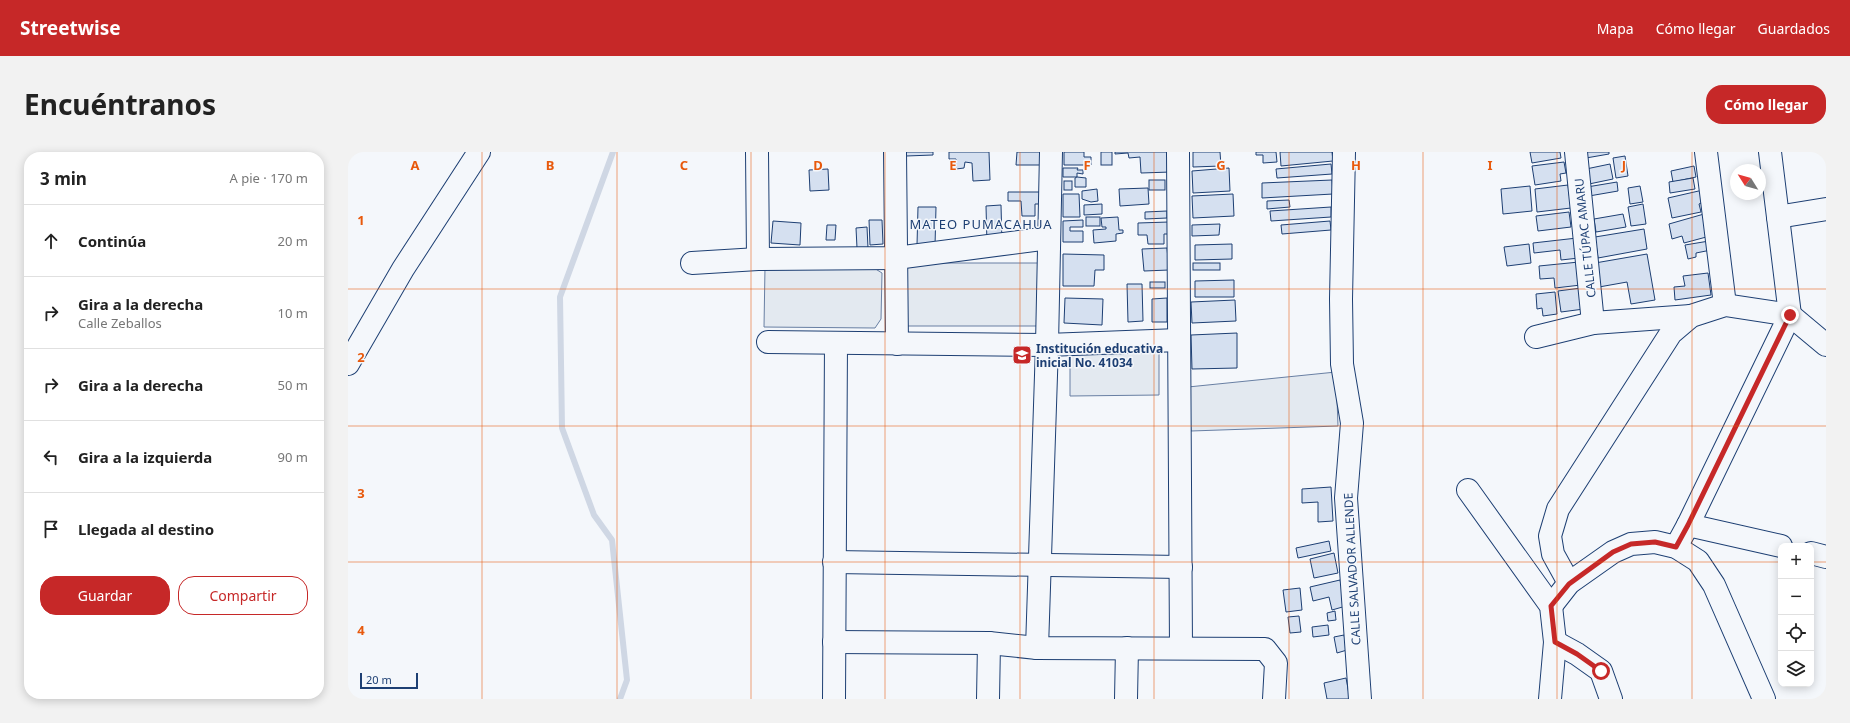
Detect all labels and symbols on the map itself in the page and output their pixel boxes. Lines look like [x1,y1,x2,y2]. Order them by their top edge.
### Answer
text: A [411,156,420,174]
text: B [546,156,554,174]
text: C [680,156,688,174]
text: D [813,156,823,174]
text: E [949,156,957,174]
text: F [1083,156,1091,174]
text: G [1216,156,1226,174]
text: H [1351,156,1361,174]
text: I [1487,156,1493,174]
text: J [1621,156,1626,174]
north arrow [1730,164,1766,200]
street label: CALLE TÚPAC AMARU [1570,177,1600,299]
text: 1 [357,211,365,229]
district label: MATEO PUMACAHUA [909,215,1053,233]
route end [1781,306,1799,324]
place label: Institución educativa inicial No. 41034 [1036,340,1163,371]
school or university icon: Institución educativa inicial No. 41034 [1011,344,1033,366]
text: 2 [357,348,365,366]
text: 3 [357,484,365,502]
street label: CALLE SALVADOR ALLENDE [1340,492,1364,646]
text: 4 [357,621,365,639]
route start [1592,662,1610,680]
scale bar [360,671,418,690]

